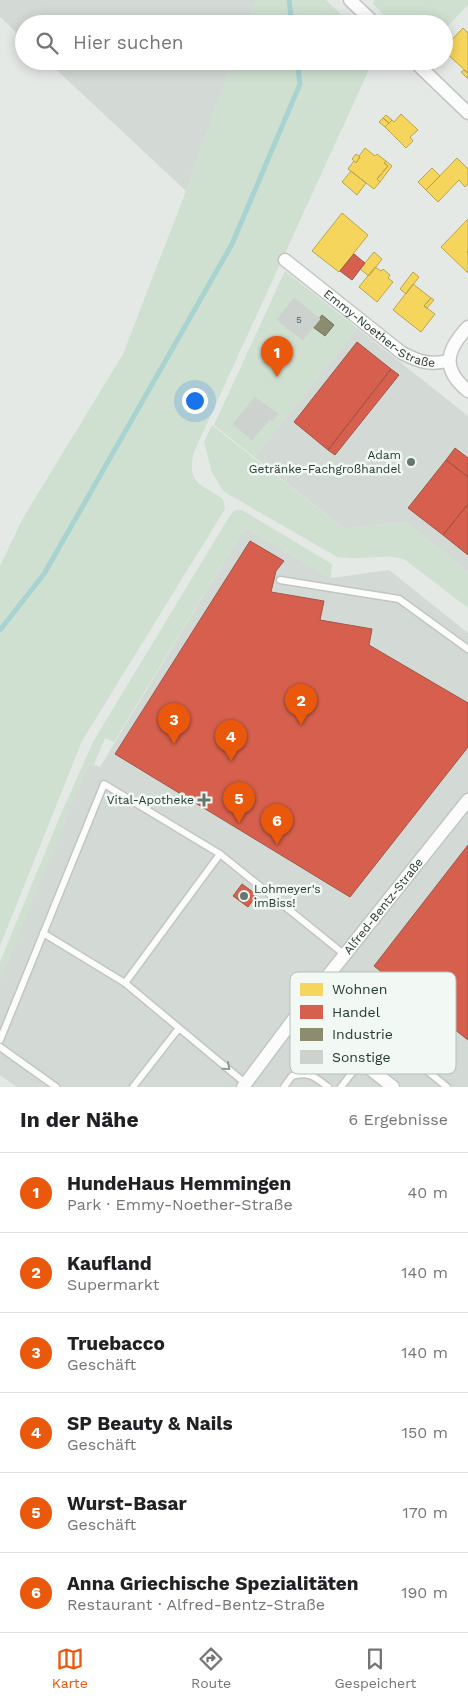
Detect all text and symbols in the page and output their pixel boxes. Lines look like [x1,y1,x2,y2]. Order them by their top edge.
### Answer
search box [15,15,453,70]
icon: search [33,29,61,57]
text: Hier suchen [73,31,184,54]
street label: Emmy-Noether-Straße [321,287,435,370]
house number: 5 [296,314,302,325]
pin: 1 [261,336,293,377]
your location [182,388,208,414]
place label: Adam Getränke-Fachgroßhandel [249,448,401,476]
marker: Adam Getränke-Fachgroßhandel [405,456,417,468]
pin: 2 [285,684,317,725]
pin: 3 [158,703,190,744]
pin: 4 [215,720,247,761]
pin: 5 [223,782,255,823]
place label: Vital-Apotheke [107,793,194,807]
marker: Vital-Apotheke [198,794,210,806]
pin: 6 [261,804,293,845]
street label: Alfred-Bentz-Straße [341,855,426,957]
place label: Lohmeyer's imBiss! [254,882,321,910]
marker: Lohmeyer's imBiss! [238,890,250,902]
legend [290,972,456,1074]
text: Wohnen [332,981,387,997]
text: Handel [332,1004,381,1020]
text: Industrie [332,1026,393,1042]
text: Sonstige [332,1049,391,1065]
one-way arrow [221,1062,230,1071]
text: In der Nähe [20,1107,139,1132]
text: 6 Ergebnisse [348,1110,448,1129]
text: HundeHaus Hemmingen [67,1172,291,1195]
text: 1 [33,1183,39,1202]
text: 40 m [408,1183,448,1202]
text: Park · Emmy-Noether-Straße [67,1195,293,1214]
text: Kaufland [67,1252,152,1275]
text: 2 [31,1263,41,1282]
text: 140 m [401,1263,448,1282]
text: Supermarkt [67,1275,159,1294]
text: Truebacco [67,1332,165,1355]
text: 3 [31,1343,41,1362]
text: 140 m [401,1343,448,1362]
text: Geschäft [67,1355,136,1374]
text: SP Beauty & Nails [67,1412,233,1435]
text: 4 [31,1423,41,1442]
text: 150 m [402,1423,448,1442]
text: Geschäft [67,1435,136,1454]
text: Wurst-Basar [67,1492,187,1515]
text: 5 [31,1503,41,1522]
text: 170 m [402,1503,448,1522]
text: Geschäft [67,1515,136,1534]
text: Anna Griechische Spezialitäten [67,1572,359,1595]
text: 6 [31,1583,41,1602]
text: 190 m [401,1583,448,1602]
text: Restaurant · Alfred-Bentz-Straße [67,1595,325,1614]
tab: Karte [52,1645,88,1691]
tab: Route [191,1645,231,1691]
tab: Gespeichert [334,1645,416,1691]

